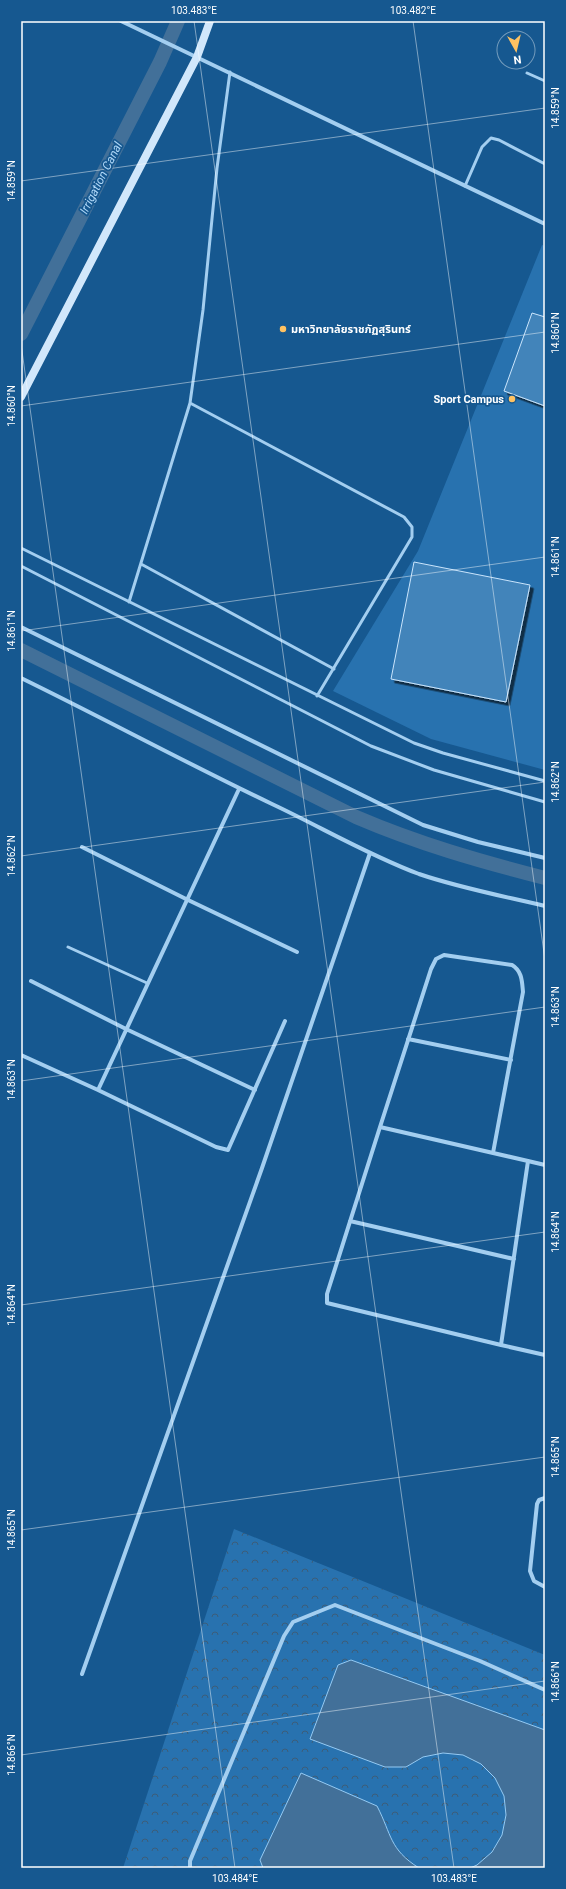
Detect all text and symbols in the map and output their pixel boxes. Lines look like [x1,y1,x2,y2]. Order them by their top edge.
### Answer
text: 103.483°E [171,5,217,16]
text: 103.482°E [390,5,436,16]
north arrow [496,30,536,70]
text: N [512,52,522,66]
text: 14.859°N [550,87,561,129]
water label: Irrigation Canal [77,140,125,216]
text: 14.859°N [6,160,17,202]
text: 14.860°N [550,312,561,354]
place label: มหาวิทยาลัยราชภัฏสุรินทร์ [291,323,411,336]
marker: มหาวิทยาลัยราชภัฏสุรินทร์ [278,324,288,334]
text: 14.860°N [6,385,17,427]
place label: Sport Campus [433,393,504,406]
marker: Sport Campus [507,394,517,404]
text: 14.861°N [550,536,561,578]
text: 14.861°N [6,610,17,652]
text: 14.862°N [550,761,561,803]
text: 14.862°N [6,835,17,877]
text: 14.863°N [550,986,561,1028]
text: 14.863°N [6,1059,17,1101]
text: 14.864°N [550,1211,561,1253]
text: 14.864°N [6,1284,17,1326]
text: 14.865°N [550,1436,561,1478]
text: 14.865°N [6,1509,17,1551]
text: 14.866°N [550,1661,561,1703]
text: 14.866°N [6,1734,17,1776]
text: 103.484°E [212,1873,258,1884]
text: 103.483°E [431,1873,477,1884]

